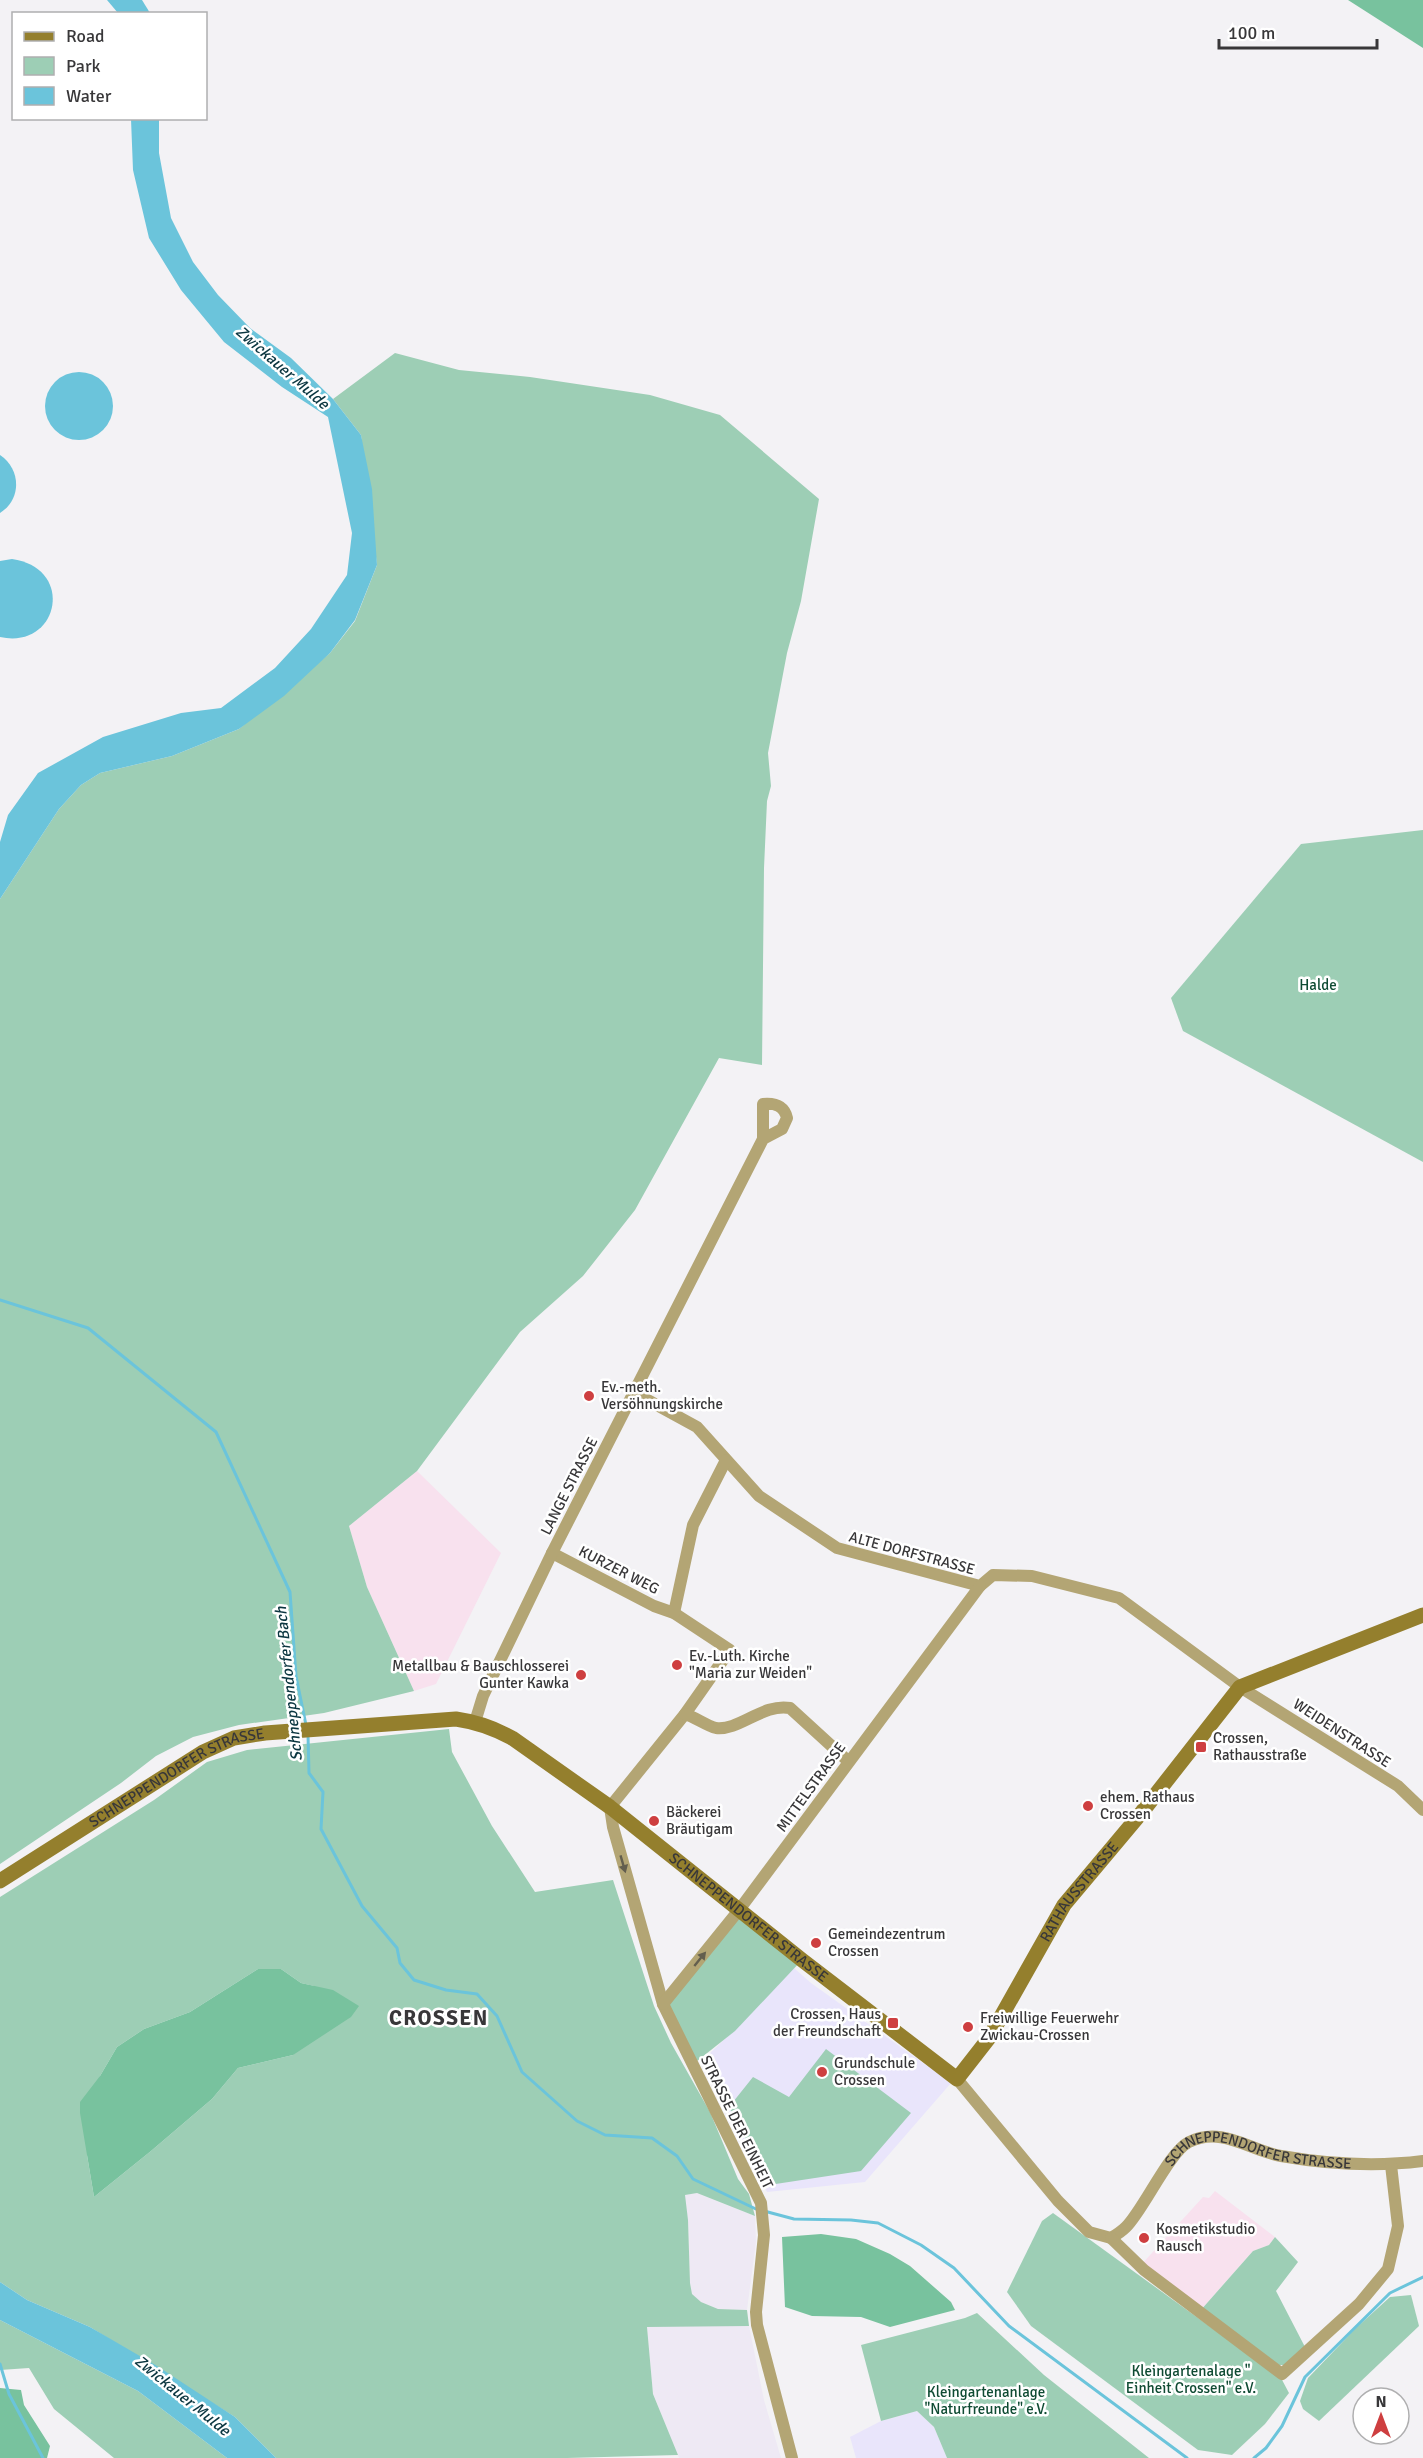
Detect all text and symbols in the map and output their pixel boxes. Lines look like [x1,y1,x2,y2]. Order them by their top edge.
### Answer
legend [12,12,207,120]
scale bar [1219,12,1376,50]
text: 100 m [1228,22,1275,44]
text: Road [66,25,105,47]
text: Park [66,55,101,77]
text: Water [66,85,112,107]
water label: Zwickauer Mulde [232,322,334,414]
park label: Halde [1299,976,1337,994]
place label: Ev.-meth. Versöhnungskirche [601,1378,723,1413]
marker: Ev.-meth. Versöhnungskirche [582,1389,596,1403]
street label: LANGE STRASSE [537,1434,601,1538]
street label: ALTE DORFSTRASSE [847,1528,977,1578]
street label: KURZER WEG [576,1542,662,1598]
water label: Schneppendorfer Bach [271,1604,307,1762]
place label: Ev.-Luth. Kirche "Maria zur Weiden" [689,1647,812,1682]
place label: Metallbau & Bauschlosserei Gunter Kawka [392,1657,569,1692]
marker: Ev.-Luth. Kirche "Maria zur Weiden" [670,1658,684,1672]
marker: Metallbau & Bauschlosserei Gunter Kawka [574,1668,588,1682]
street label: WEIDENSTRASSE [1290,1695,1394,1771]
street label: SCHNEPPENDORFER STRASSE [86,1724,265,1831]
place label: Crossen, Rathausstraße [1213,1729,1307,1764]
street label: MITTELSTRASSE [772,1739,850,1835]
marker: Crossen, Rathausstraße [1194,1740,1208,1754]
place label: ehem. Rathaus Crossen [1100,1788,1195,1823]
marker: ehem. Rathaus Crossen [1081,1799,1095,1813]
place label: Bäckerei Bräutigam [666,1803,733,1838]
marker: Bäckerei Bräutigam [647,1814,661,1828]
street label: RATHAUSSTRASSE [1036,1838,1122,1945]
street label: SCHNEPPENDORFER STRASSE [666,1849,832,1986]
one-way arrow [619,1855,628,1873]
place label: Gemeindezentrum Crossen [828,1925,945,1960]
marker: Gemeindezentrum Crossen [809,1936,823,1950]
one-way arrow [693,1952,706,1967]
district label: CROSSEN [389,2005,489,2031]
place label: Crossen, Haus der Freundschaft [773,2005,881,2040]
place label: Freiwillige Feuerwehr Zwickau-Crossen [980,2009,1119,2044]
marker: Crossen, Haus der Freundschaft [886,2016,900,2030]
marker: Freiwillige Feuerwehr Zwickau-Crossen [961,2020,975,2034]
street label: STRASSE DER EINHEIT [697,2052,777,2192]
place label: Grundschule Crossen [834,2054,915,2089]
marker: Grundschule Crossen [815,2065,829,2079]
text: SCHNEPPENDORFER STRASSE [1161,2127,1352,2173]
street label: SCHNEPPENDORFER STRASSE [1164,2155,1362,2179]
place label: Kosmetikstudio Rausch [1156,2220,1255,2255]
marker: Kosmetikstudio Rausch [1137,2231,1151,2245]
water label: Zwickauer Mulde [131,2351,235,2441]
park label: Kleingartenalage " Einheit Crossen" e.V. [1126,2362,1256,2397]
park label: Kleingartenanlage "Naturfreunde" e.V. [924,2383,1048,2418]
north arrow [1351,2386,1411,2446]
text: N [1375,2392,1387,2412]

